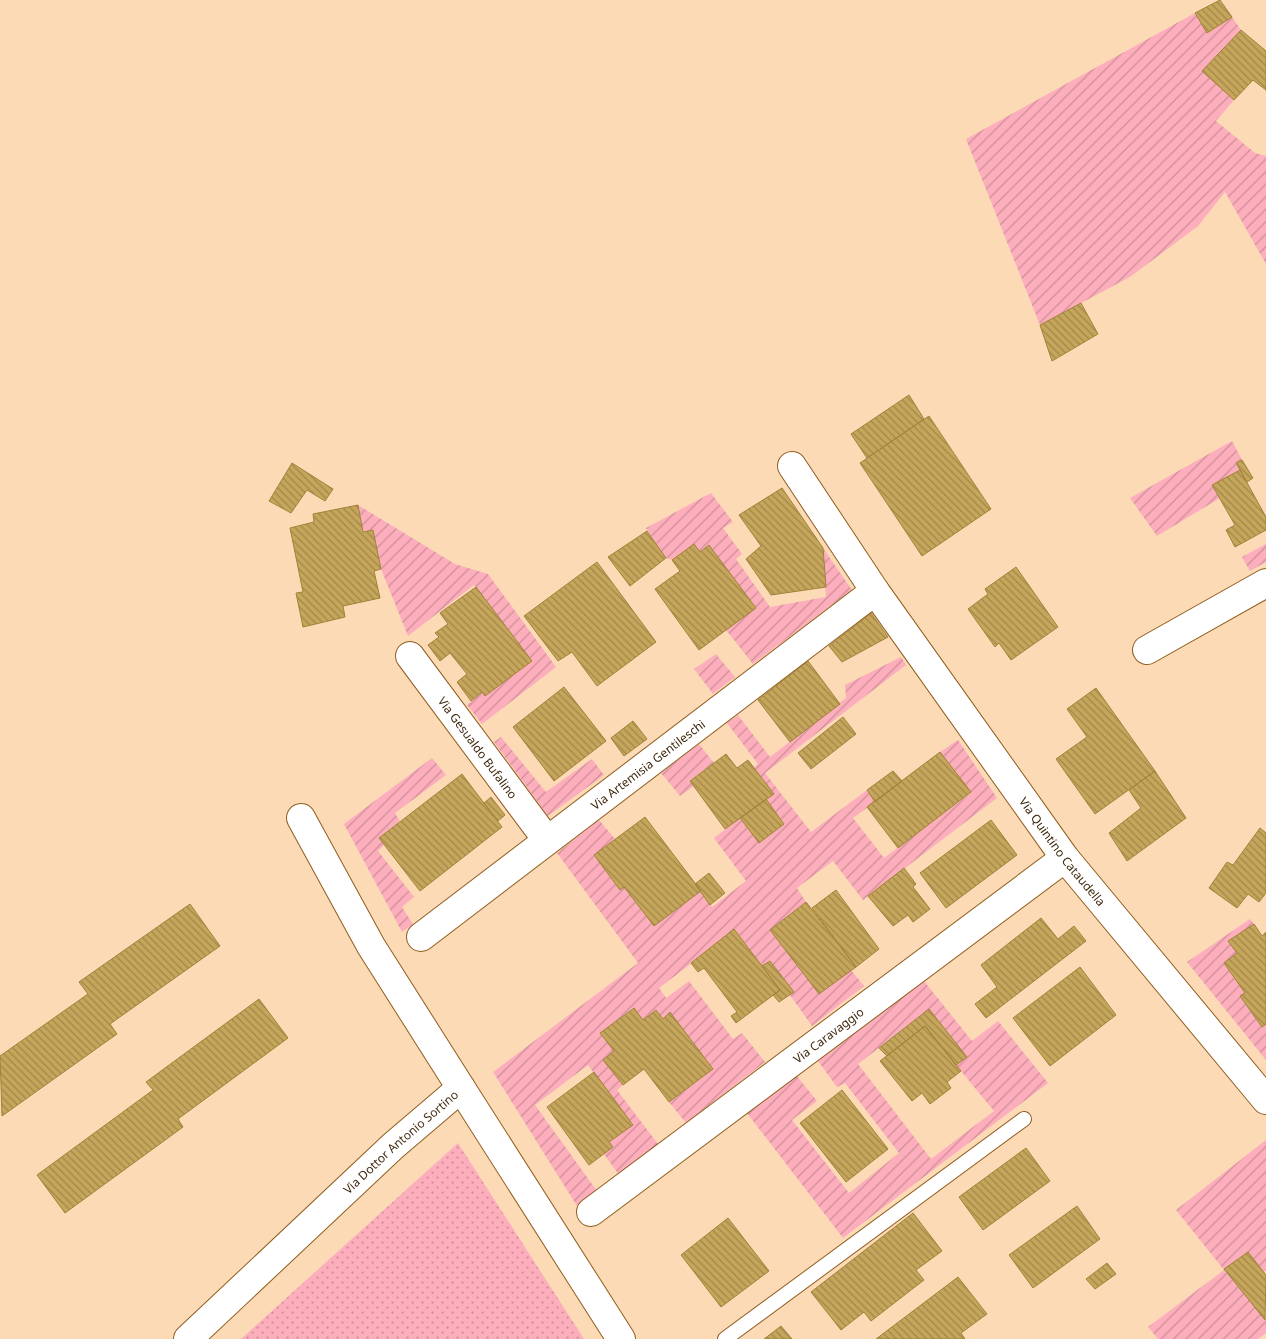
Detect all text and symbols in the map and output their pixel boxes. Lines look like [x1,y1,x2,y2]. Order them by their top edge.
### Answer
street label: Via Gesualdo Bufalino [434,693,522,802]
street label: Via Artemisia Gentileschi [587,715,708,813]
street label: Via Quintino Cataudella [1016,794,1110,909]
street label: Via Caravaggio [789,1003,867,1067]
street label: Via Dottor Antonio Sortino [339,1086,462,1197]

